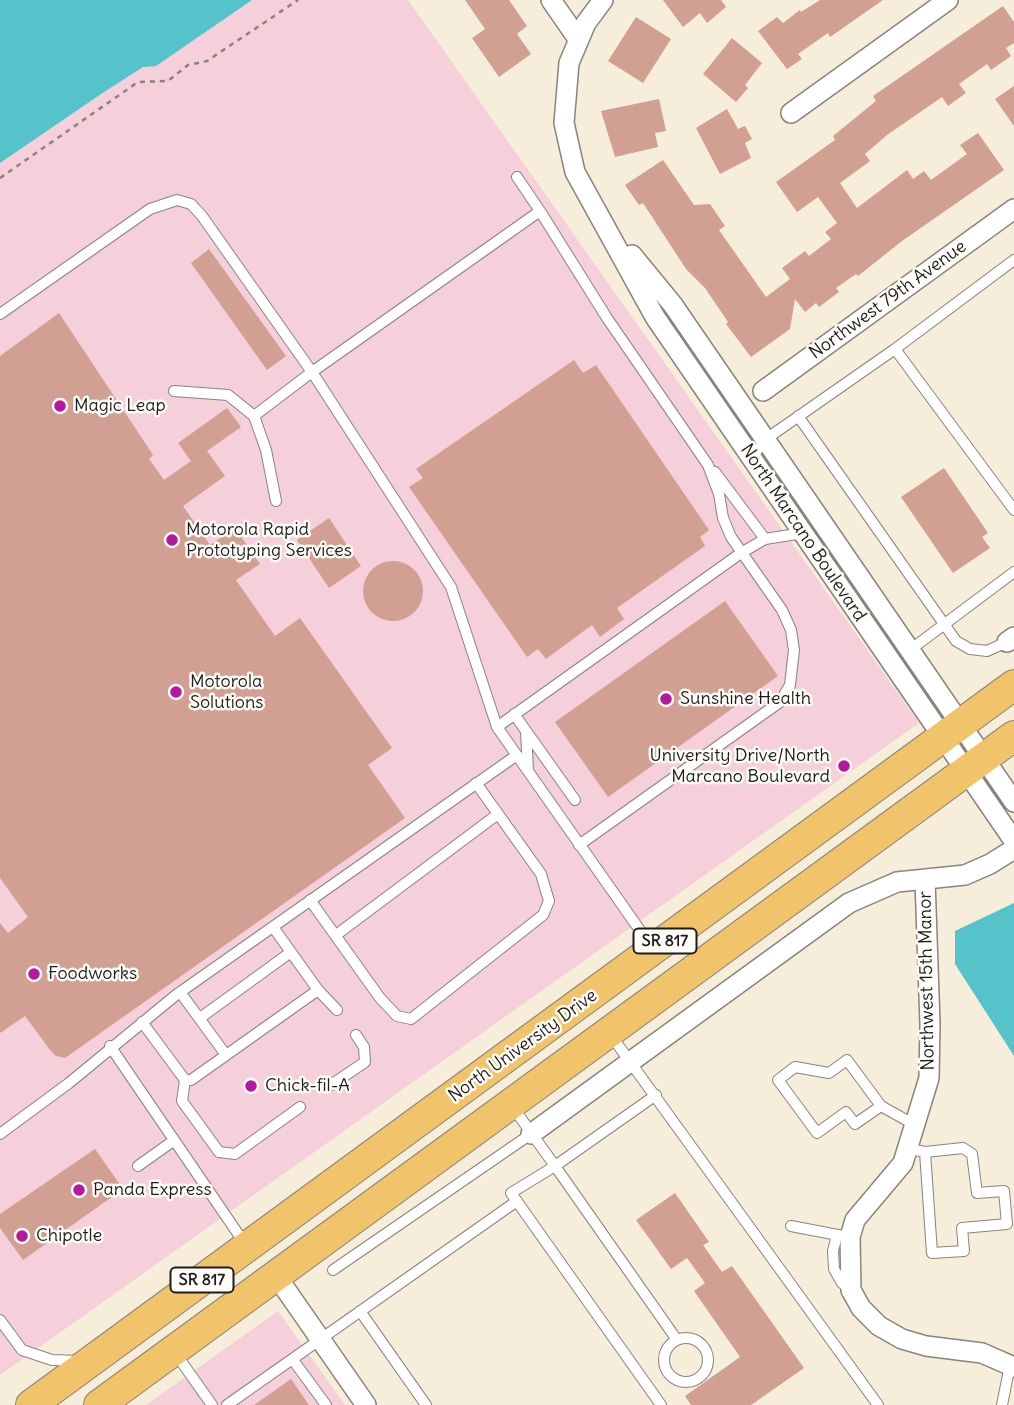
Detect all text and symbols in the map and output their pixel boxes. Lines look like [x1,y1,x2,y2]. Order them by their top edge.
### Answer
street label: Northwest 79th Avenue [805,236,971,364]
place label: Magic Leap [74,395,166,417]
marker: Magic Leap [52,398,68,414]
street label: North Marcano Boulevard [736,440,870,626]
place label: Motorola Rapid Prototyping Services [186,519,352,562]
marker: Motorola Rapid Prototyping Services [164,532,180,548]
place label: Motorola Solutions [190,671,263,714]
marker: Motorola Solutions [168,684,184,700]
place label: Sunshine Health [680,688,811,710]
marker: Sunshine Health [658,691,674,707]
place label: University Drive/North Marcano Boulevard [650,745,830,788]
marker: University Drive/North Marcano Boulevard [836,758,852,774]
street label: Northwest 15th Manor [915,891,939,1071]
road number: SR 817 [634,928,696,953]
place label: Foodworks [48,963,137,985]
marker: Foodworks [26,966,42,982]
street label: North University Drive [445,985,601,1107]
place label: Chick-fil-A [265,1075,350,1097]
marker: Chick-fil-A [243,1078,259,1094]
place label: Panda Express [93,1179,212,1201]
marker: Panda Express [71,1182,87,1198]
place label: Chipotle [36,1225,102,1247]
marker: Chipotle [14,1228,30,1244]
road number: SR 817 [170,1268,234,1292]

